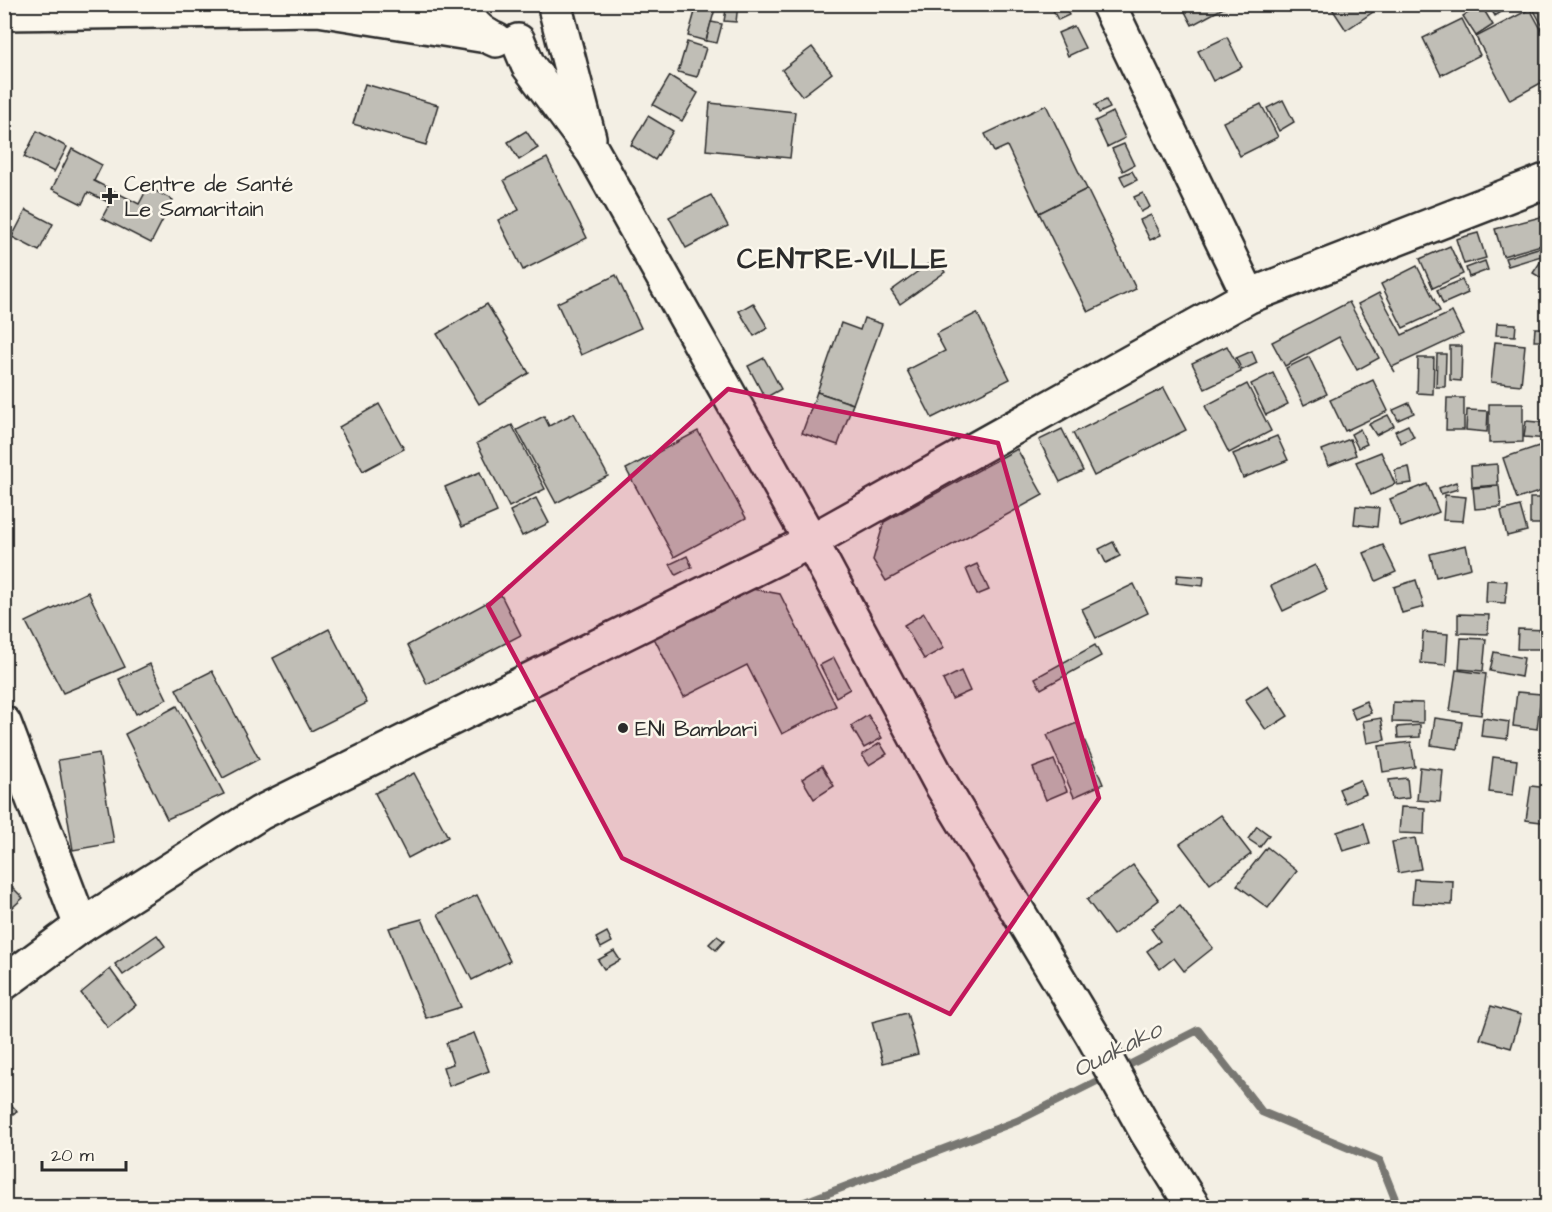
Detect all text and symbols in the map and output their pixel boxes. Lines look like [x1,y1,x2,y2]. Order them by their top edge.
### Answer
place label: Centre de Santé Le Samaritain [124,169,293,225]
marker: Centre de Santé Le Samaritain [101,187,119,205]
district label: CENTRE-VILLE [737,240,949,279]
place label: ENI Bambari [635,714,757,745]
marker: ENI Bambari [616,721,630,735]
water label: Ouakako [1067,1012,1169,1087]
scale bar [42,1134,126,1172]
text: 20 m [51,1143,94,1168]

